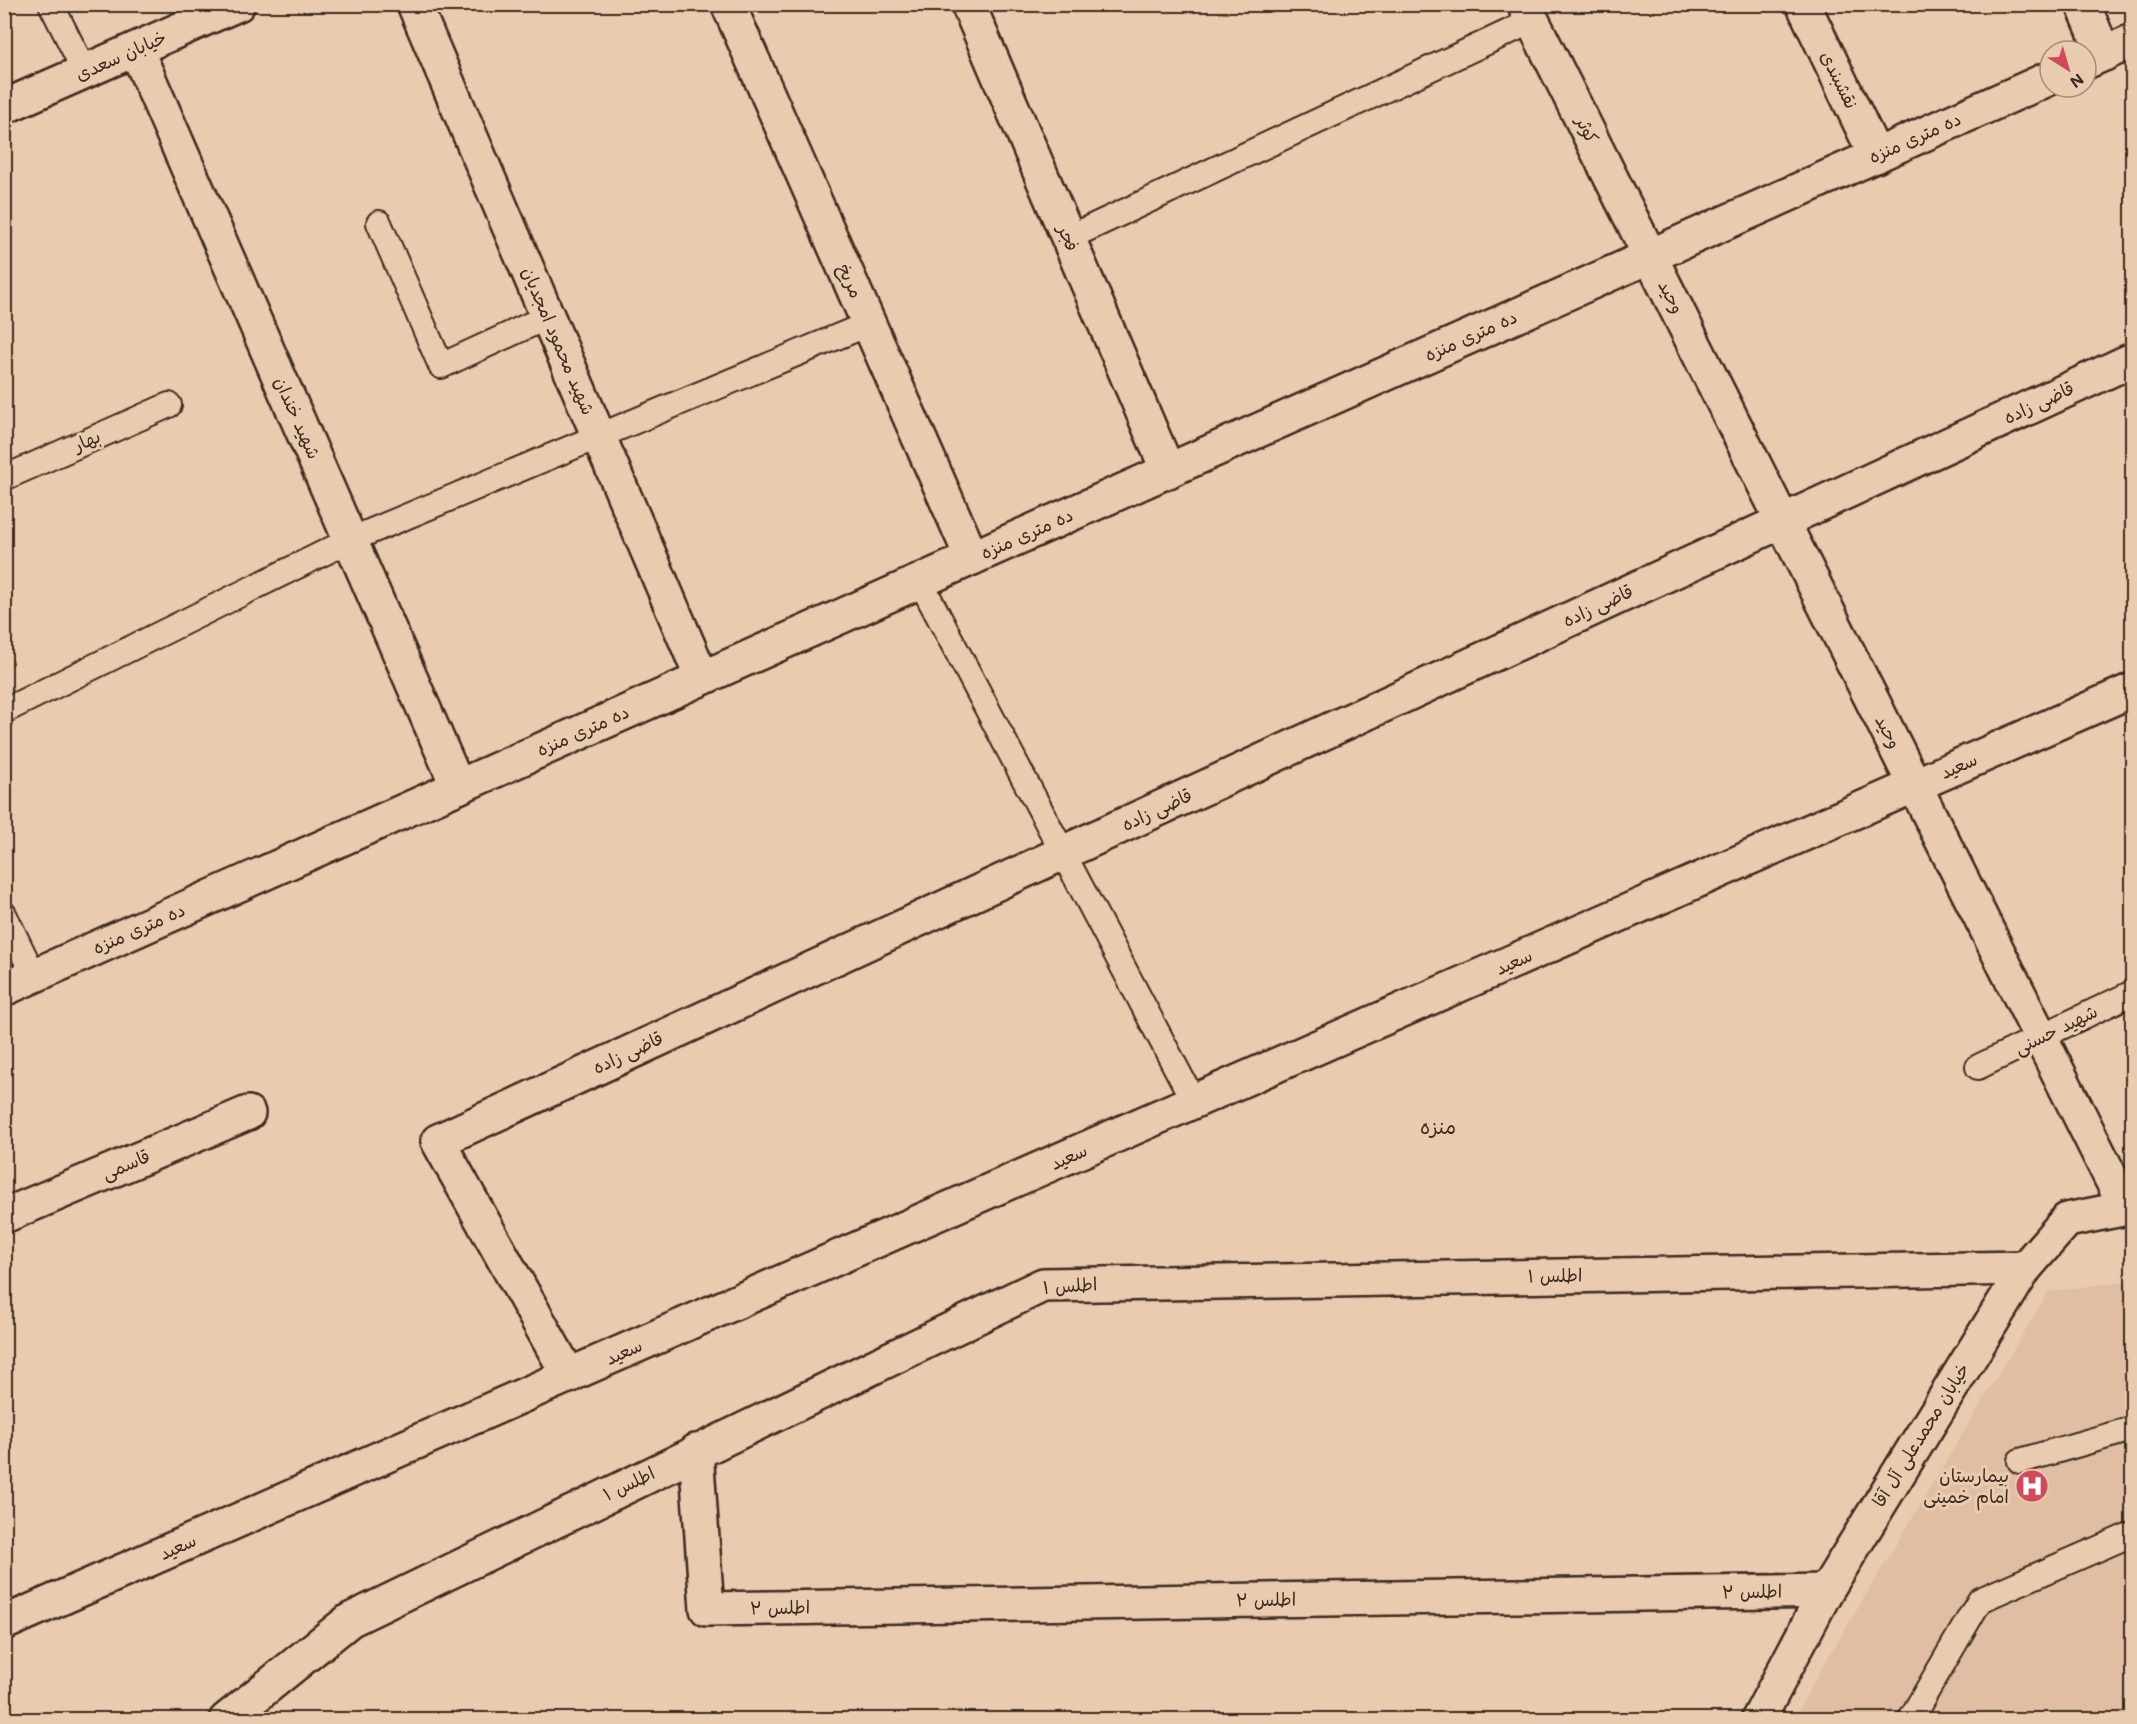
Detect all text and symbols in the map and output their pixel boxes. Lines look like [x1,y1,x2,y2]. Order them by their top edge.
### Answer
street label: خیابان سعدی [71,24,170,86]
north arrow [2038,39,2098,99]
street label: نقشبندی [1816,47,1864,112]
text: N [2066,69,2089,93]
street label: ده متری منزه [1865,106,1965,168]
street label: کوثر [1570,110,1605,147]
street label: فجر [1052,219,1085,255]
street label: مریخ [832,259,869,302]
street label: شهید محمود امجدیان [517,263,601,418]
street label: وحید [1653,276,1690,317]
street label: ده متری منزه [1421,304,1521,366]
street label: شهید خندان [269,373,327,462]
street label: قاضی زاده [1999,375,2078,429]
street label: بهار [67,424,104,457]
street label: ده متری منزه [977,502,1077,564]
street label: قاضی زاده [1558,578,1637,632]
street label: ده متری منزه [533,699,633,761]
street label: وحید [1870,711,1907,752]
street label: سعید [1936,746,1981,784]
street label: قاضی زاده [1117,782,1196,836]
street label: ده متری منزه [89,897,189,959]
street label: سعید [1491,942,1536,980]
street label: شهید حسنی [2010,999,2101,1060]
street label: قاضی زاده [588,1025,667,1079]
district label: منزه [1420,1113,1456,1139]
street label: سعید [1046,1137,1091,1175]
street label: قاسمی [98,1143,153,1185]
street label: اطلس ۱ [1527,1263,1582,1287]
street label: اطلس ۱ [1042,1271,1098,1299]
street label: سعید [601,1332,646,1370]
street label: خیابان محمدعلی آل آقا [1866,1358,1974,1511]
street label: اطلس ۱ [599,1460,658,1506]
place label: بیمارستان امام خمینی [1923,1463,2009,1511]
hospital icon: بیمارستان امام خمینی [2014,1468,2050,1504]
street label: سعید [155,1527,200,1565]
street label: اطلس ۲ [1722,1578,1782,1604]
street label: اطلس ۲ [1236,1586,1296,1612]
street label: اطلس ۲ [750,1594,810,1620]

